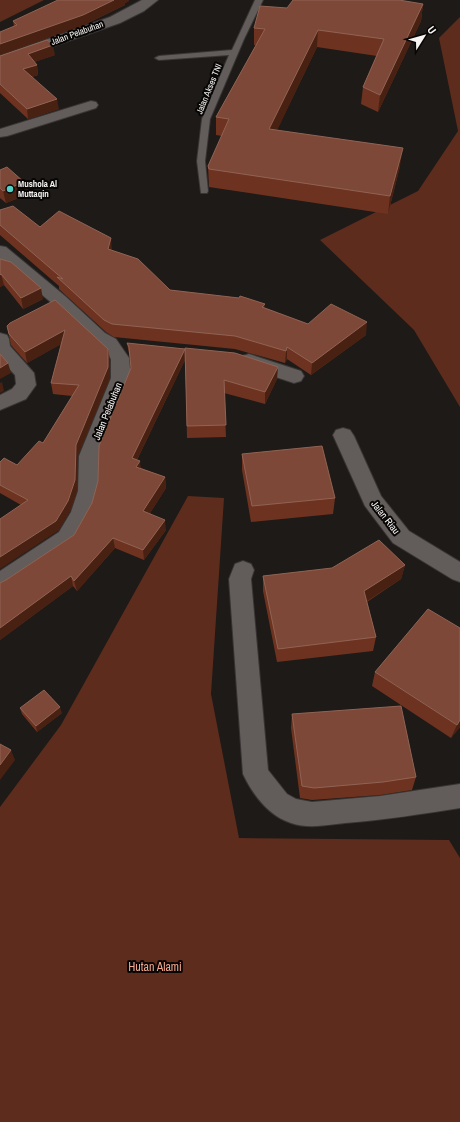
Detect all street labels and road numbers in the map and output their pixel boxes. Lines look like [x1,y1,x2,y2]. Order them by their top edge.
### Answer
street label: Jalan Pelabuhan [49,18,105,48]
street label: Jalan Akses TNI [193,62,225,116]
street label: Jalan Pelabuhan [90,380,125,442]
street label: Jalan Riau [368,498,403,537]

